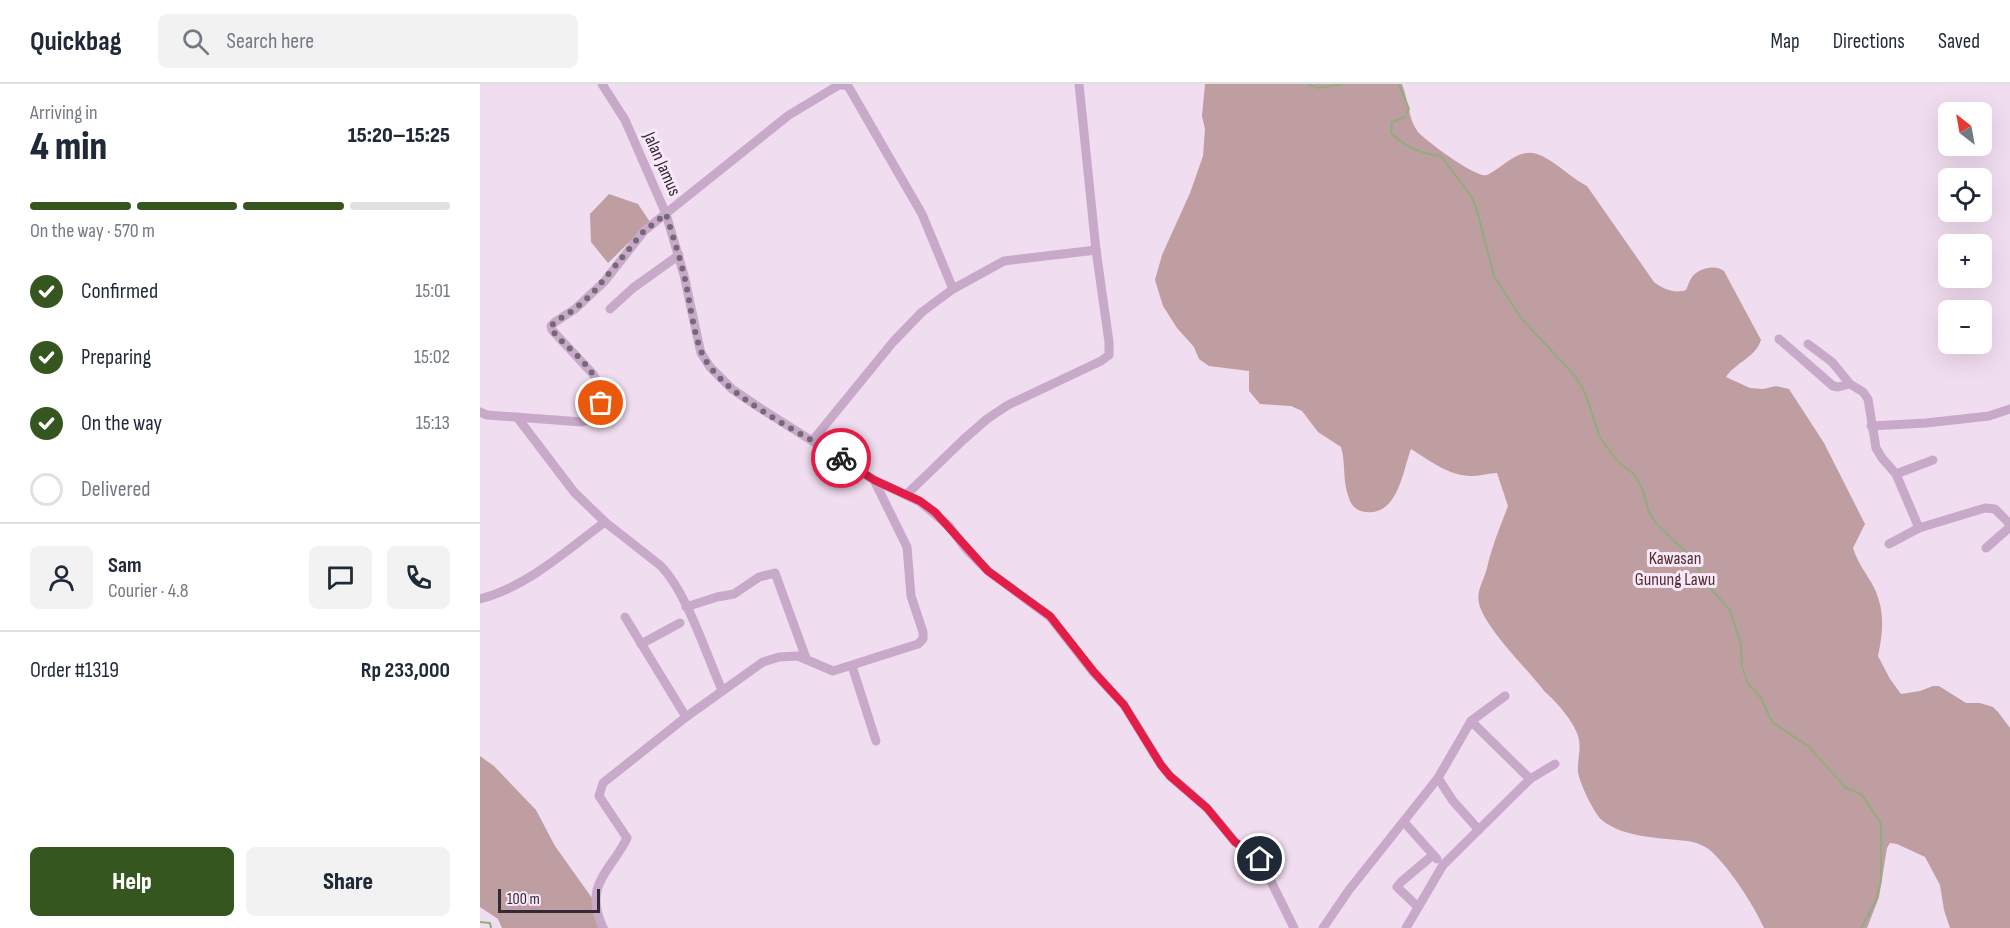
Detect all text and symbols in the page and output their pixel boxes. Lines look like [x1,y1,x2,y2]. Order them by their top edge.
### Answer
search box [158,14,578,68]
text: Quickbag [30,25,122,58]
icon: search [179,25,212,58]
text: Search here [227,28,314,55]
text: Map [1770,29,1800,54]
text: Directions [1833,29,1905,54]
text: Saved [1938,29,1980,54]
text: Arriving in [30,101,98,125]
north arrow [1938,102,1992,156]
map controls [1938,102,1992,354]
text: 15:20–15:25 [348,122,450,149]
text: 4 min [30,124,107,171]
street label: Jalan Jamus [638,128,685,199]
button: locate [1938,168,1992,222]
text: On the way · 570 m [30,219,155,243]
button: + [1938,234,1992,288]
icon: check [30,275,63,308]
text: Confirmed [81,278,158,305]
text: 15:01 [415,279,450,303]
button: − [1938,300,1992,354]
icon: check [30,341,63,374]
text: Preparing [81,344,151,371]
text: 15:02 [414,345,450,369]
pin [575,377,626,428]
icon: bag [584,386,617,419]
icon: check [30,407,63,440]
text: On the way [81,410,162,437]
text: 15:13 [416,411,450,435]
courier [811,428,871,488]
icon: bike [825,442,858,475]
text: Delivered [81,476,150,503]
button: person [30,546,93,609]
button: chat [309,546,372,609]
button: phone [387,546,450,609]
park label: Kawasan Gunung Lawu [1635,548,1715,590]
text: Sam [108,552,142,579]
text: Courier · 4.8 [108,579,189,603]
text: Order #1319 [30,657,119,684]
text: Rp 233,000 [361,657,450,684]
pin [1234,833,1285,884]
icon: home [1243,842,1276,875]
button: Help [30,847,234,916]
button: Share [246,847,450,916]
scale bar [498,886,600,914]
text: 100 m [507,890,540,909]

